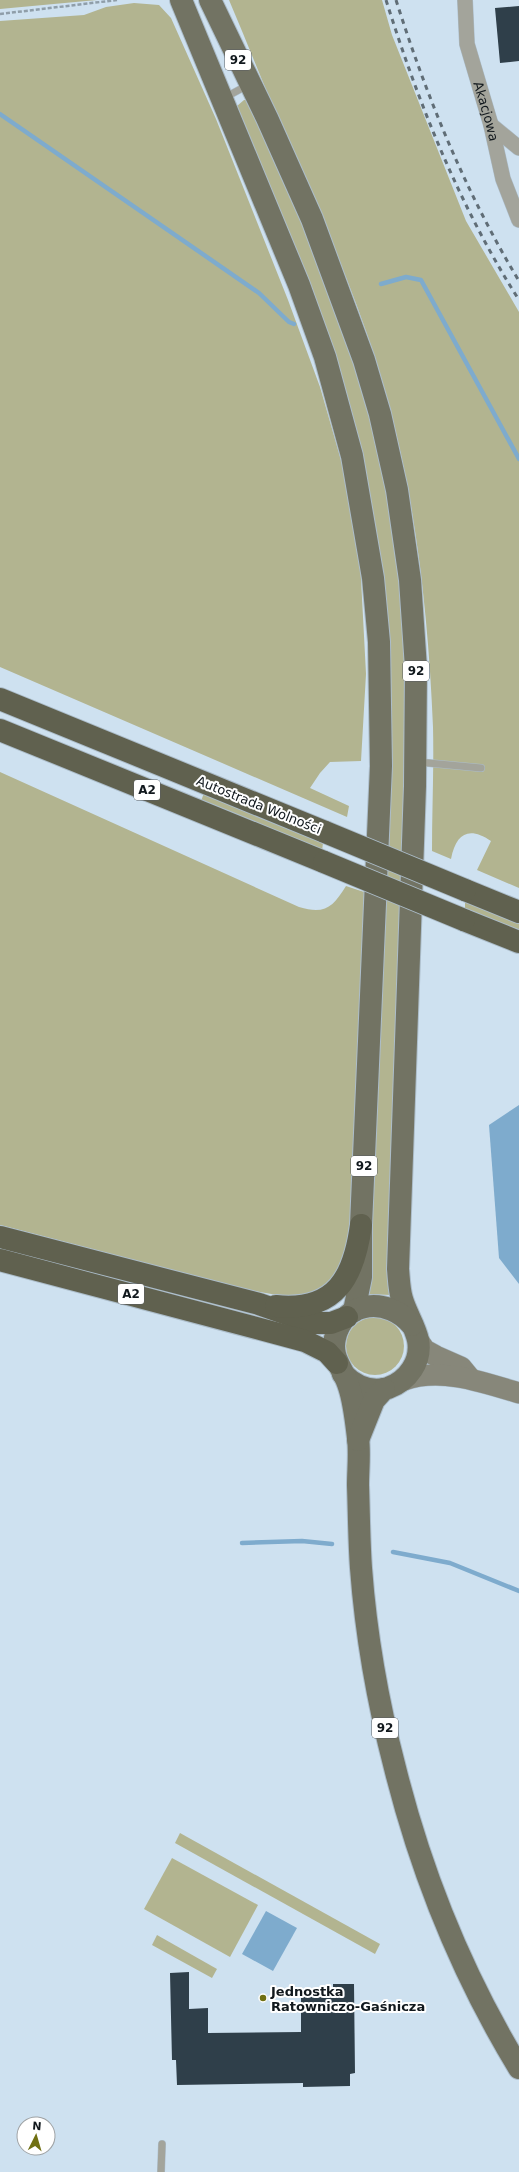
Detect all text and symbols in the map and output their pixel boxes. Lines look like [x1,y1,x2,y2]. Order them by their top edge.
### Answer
road number: 92 [225,50,251,70]
street label: Akacjowa [471,79,502,142]
road number: 92 [403,661,429,681]
street label: Autostrada Wolności [194,773,324,837]
road number: A2 [134,780,160,800]
road number: 92 [351,1156,377,1176]
road number: A2 [118,1284,144,1304]
road number: 92 [372,1718,398,1738]
place label: Jednostka Ratowniczo-Gaśnicza [270,1984,425,2014]
marker: Jednostka Ratowniczo-Gaśnicza [258,1993,268,2003]
north arrow [16,2116,56,2156]
text: N [32,2120,42,2133]

